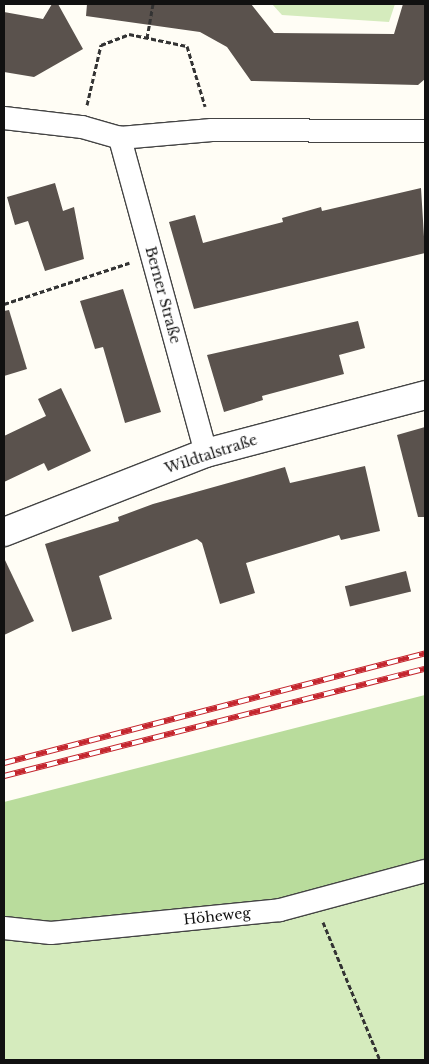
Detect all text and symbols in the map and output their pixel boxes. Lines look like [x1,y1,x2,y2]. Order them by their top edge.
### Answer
street label: Berner Straße [142,244,184,346]
street label: Wildtalstraße [163,431,259,477]
street label: Höheweg [183,904,251,928]

